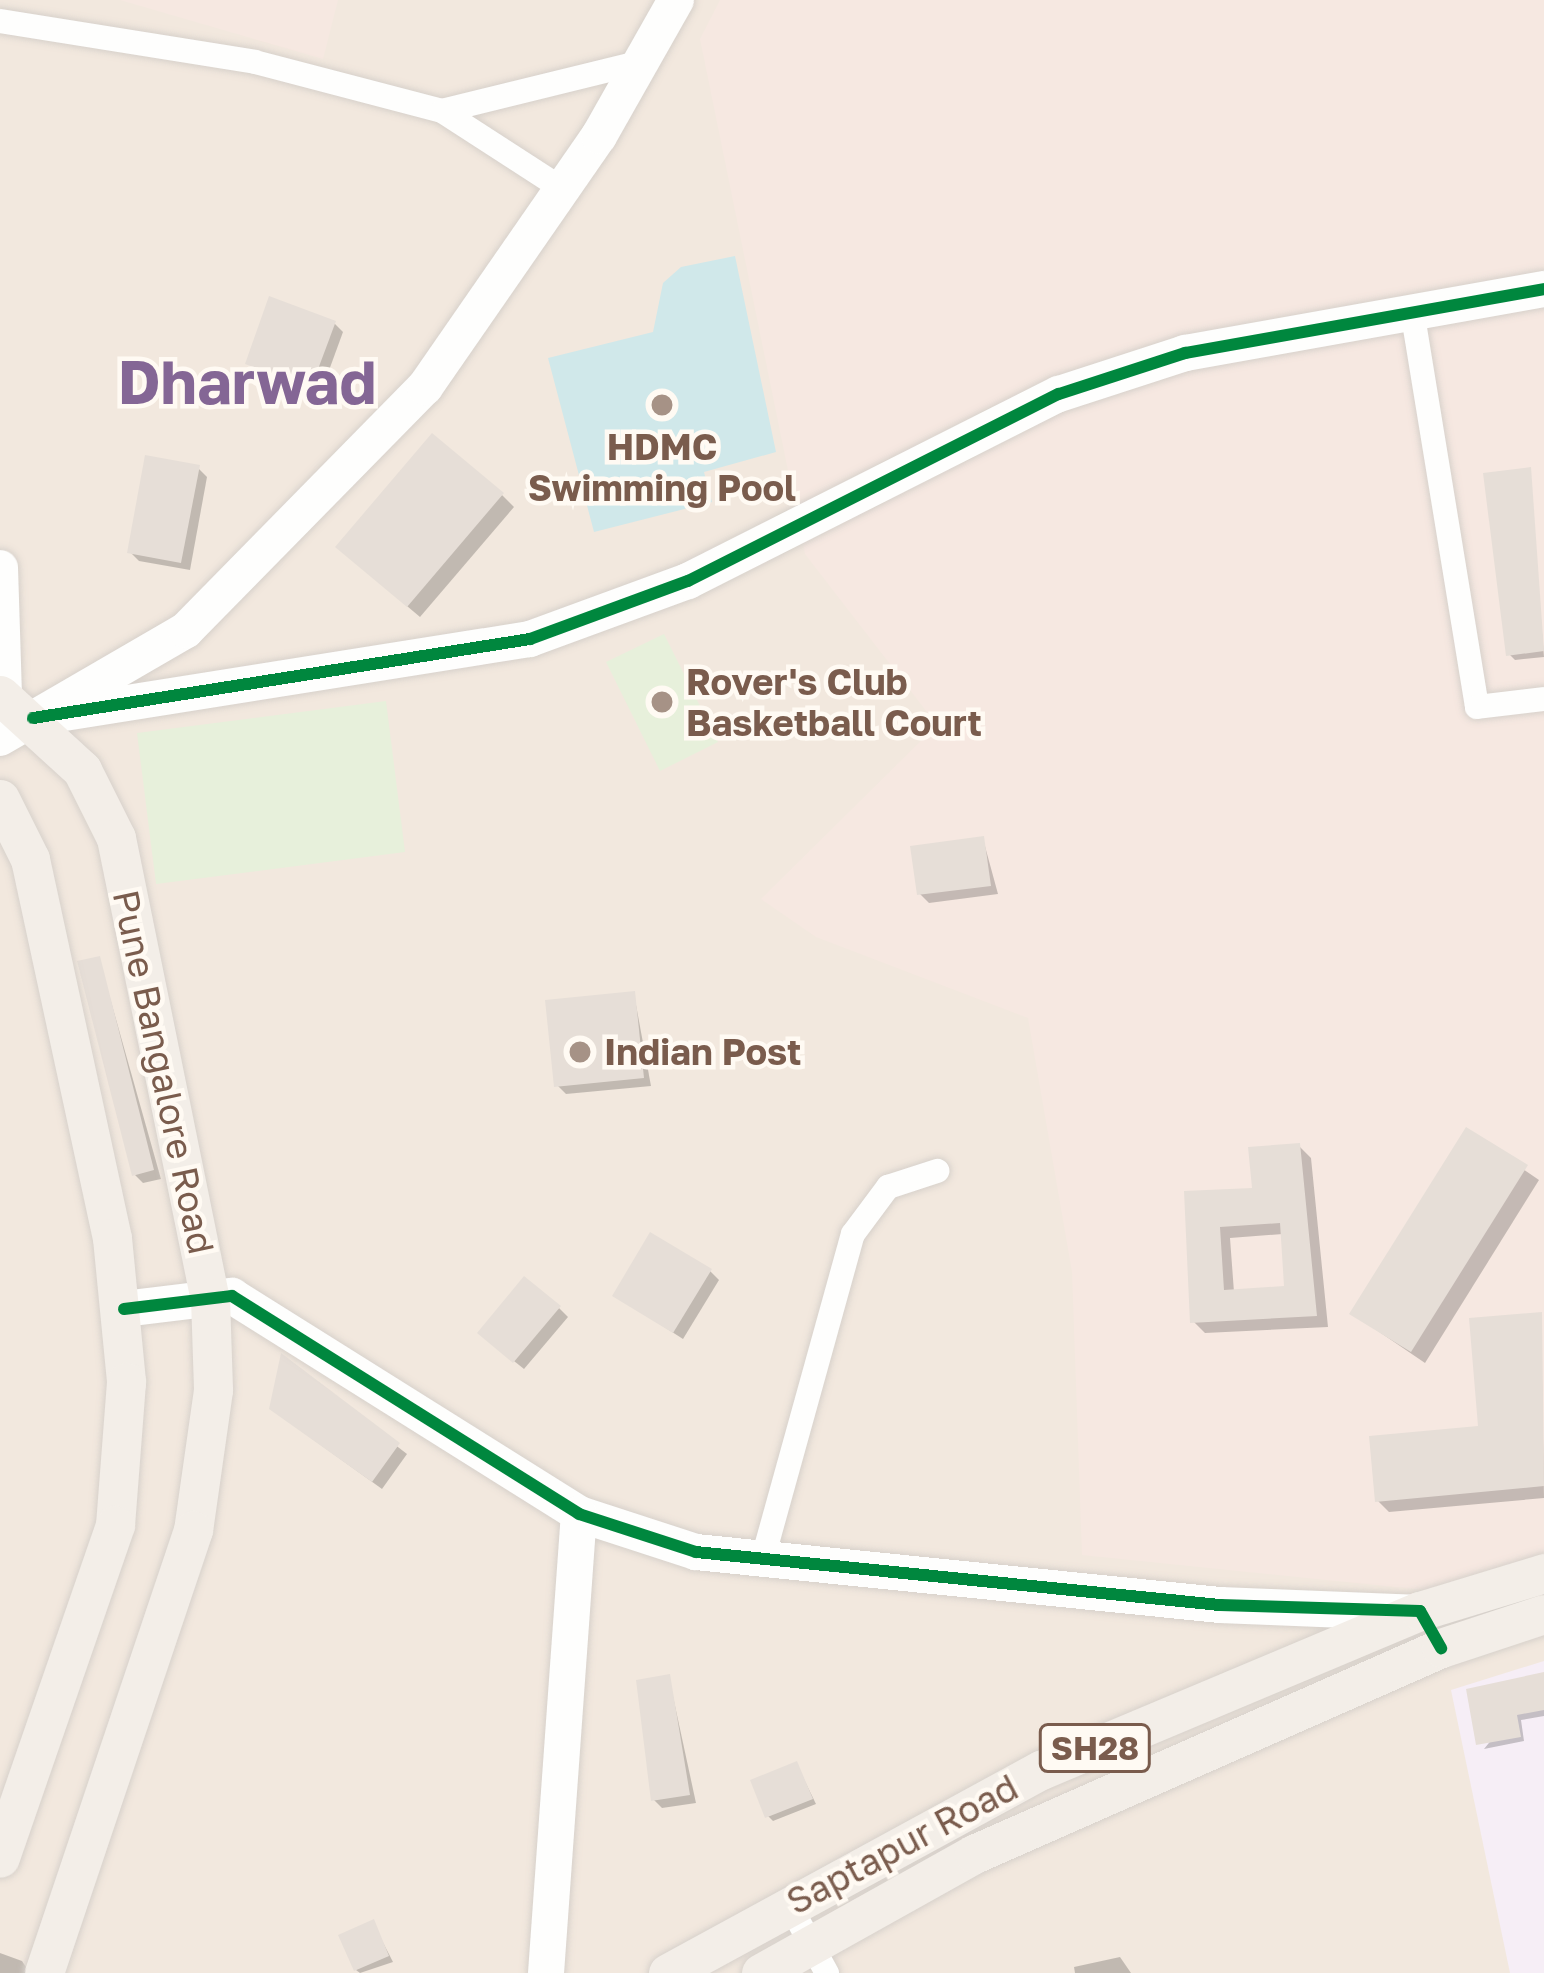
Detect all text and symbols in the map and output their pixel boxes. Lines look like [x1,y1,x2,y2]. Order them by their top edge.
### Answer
district label: Dharwad [118,345,376,417]
marker: HDMC Swimming Pool [649,392,675,418]
place label: HDMC Swimming Pool [528,424,796,509]
place label: Rover's Club Basketball Court [686,659,982,744]
marker: Rover's Club Basketball Court [649,689,675,715]
street label: Pune Bangalore Road [104,886,224,1258]
place label: Indian Post [604,1030,801,1074]
marker: Indian Post [567,1039,593,1065]
road number: SH28 [1038,1721,1152,1775]
street label: Saptapur Road [779,1765,1025,1923]

